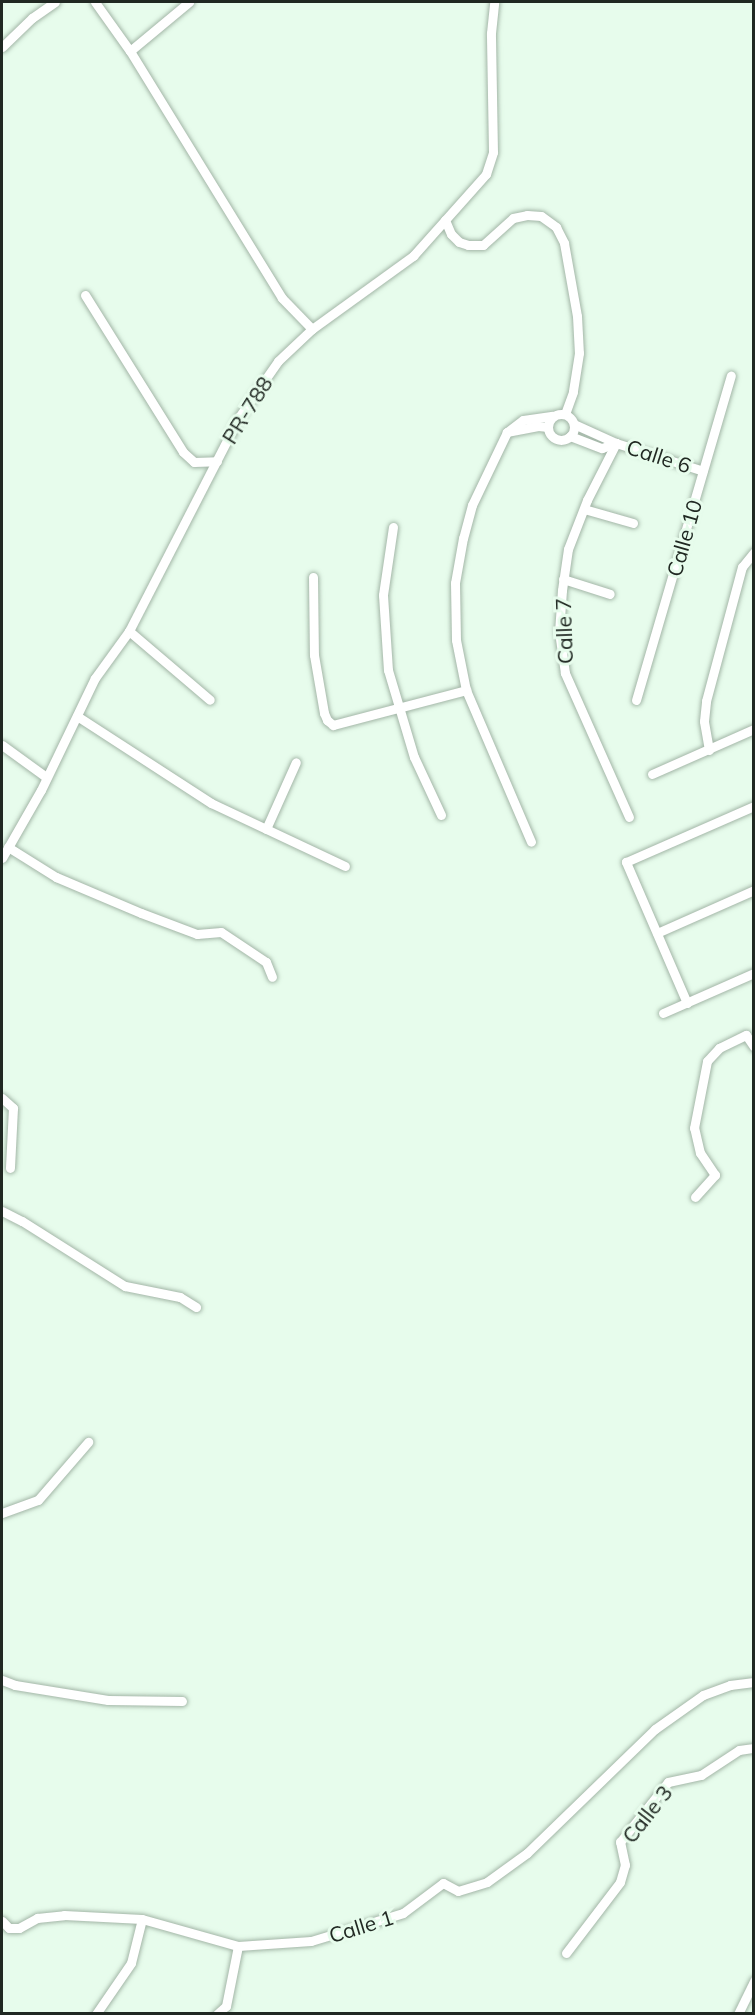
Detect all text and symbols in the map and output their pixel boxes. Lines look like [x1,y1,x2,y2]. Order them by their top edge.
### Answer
street label: PR-788 [217,372,277,448]
street label: Calle 6 [624,434,694,478]
street label: Calle 10 [661,497,707,579]
street label: Calle 7 [550,598,578,664]
street label: Calle 3 [617,1780,677,1848]
street label: Calle 1 [326,1904,396,1948]

